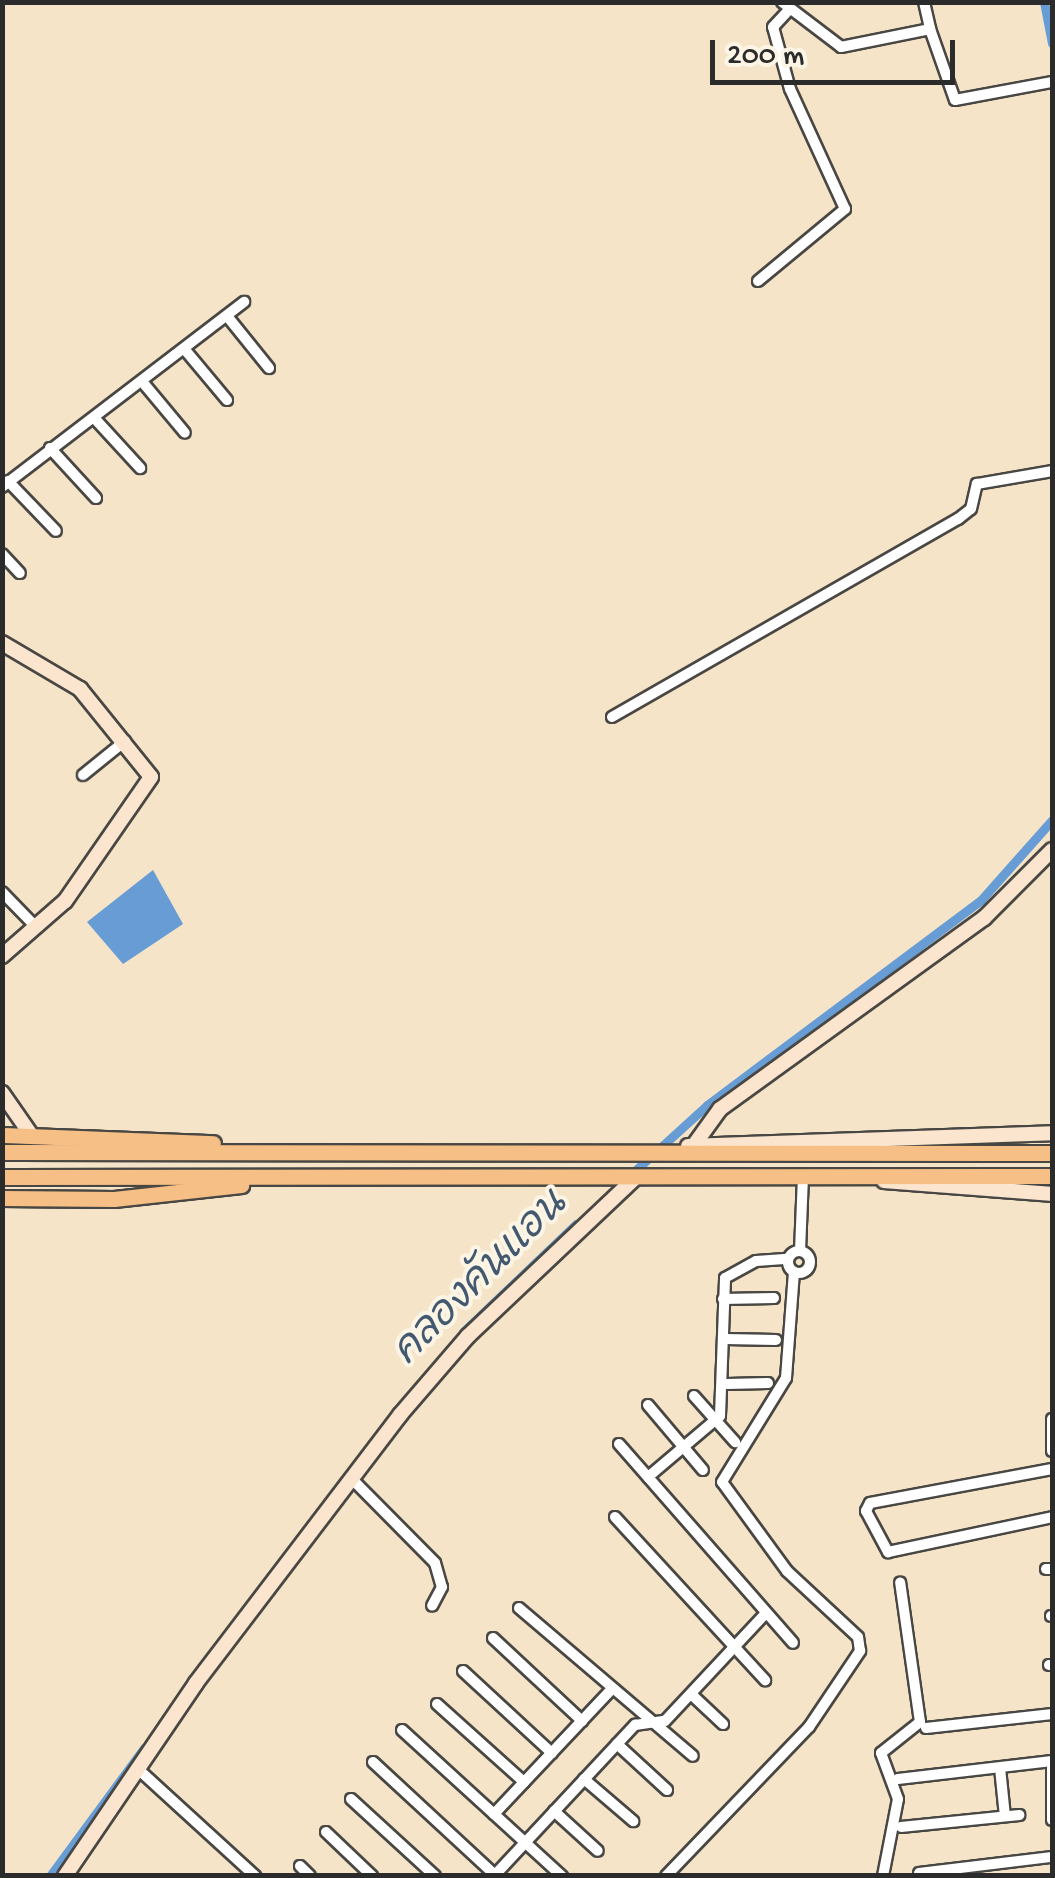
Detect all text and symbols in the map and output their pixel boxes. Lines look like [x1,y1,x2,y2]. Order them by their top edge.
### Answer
scale bar [715,20,960,82]
text: 200 m [727,40,804,75]
water label: คลองคันแอน [385,1183,579,1377]

